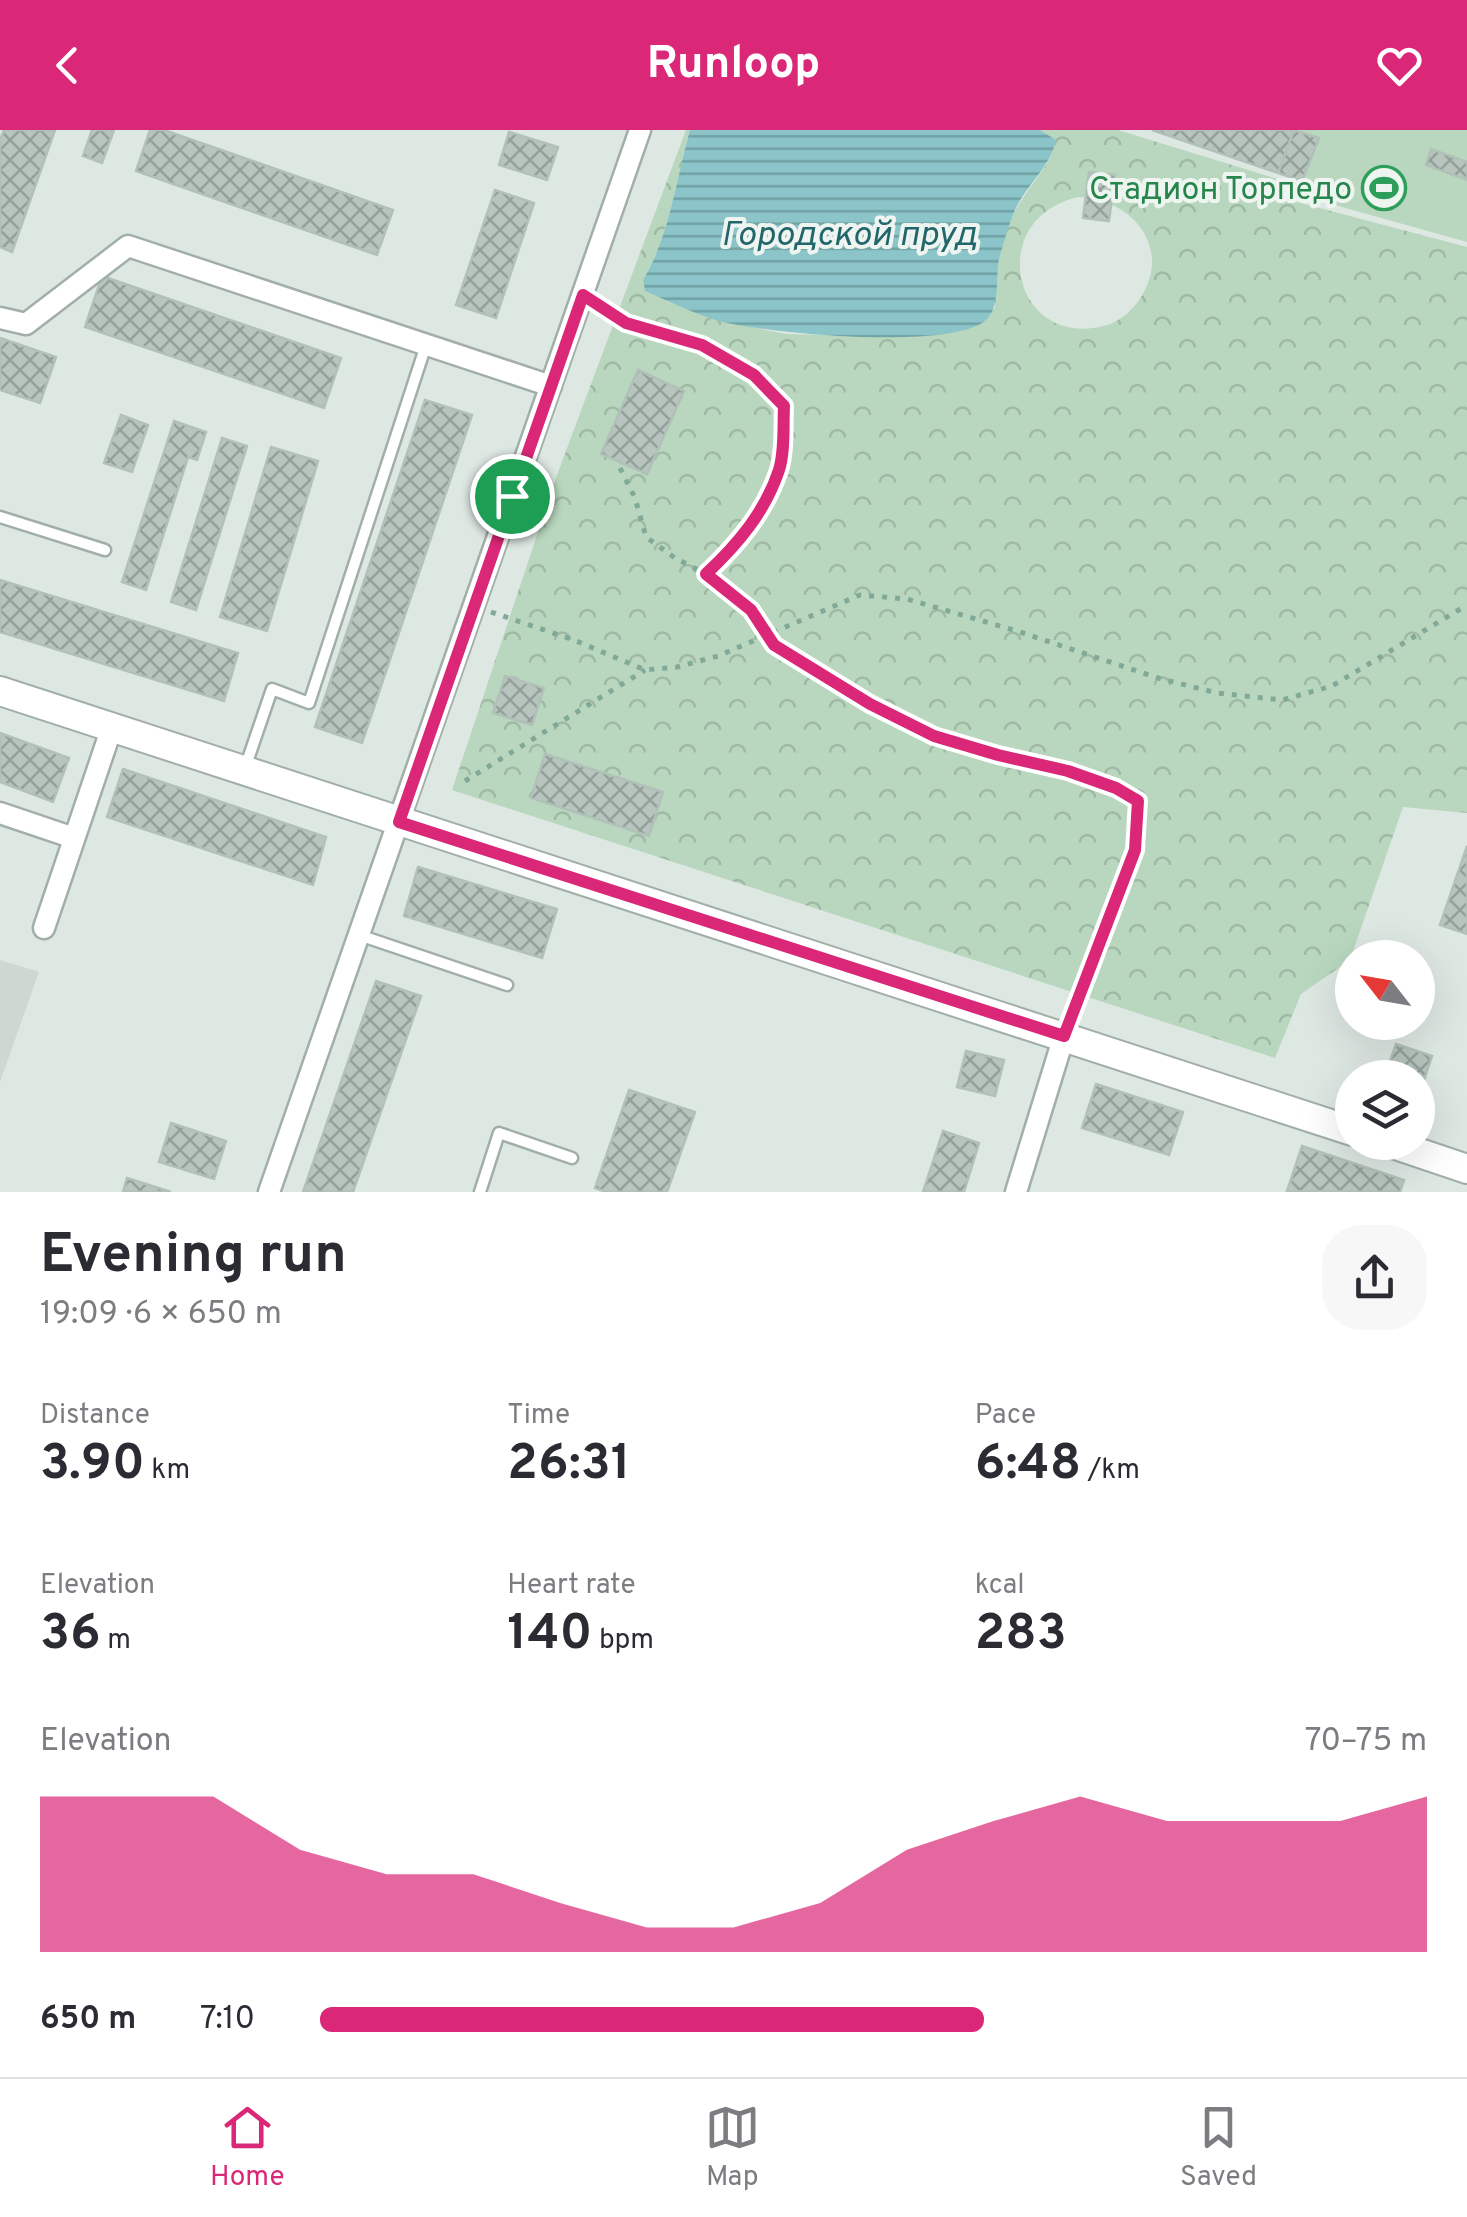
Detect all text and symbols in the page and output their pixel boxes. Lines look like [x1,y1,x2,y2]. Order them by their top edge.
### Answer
text: Runloop [647,37,820,94]
icon: back [40,38,95,93]
icon: heart [1372,38,1427,93]
sports icon: Стадион Торпедо [1361,165,1407,211]
place label: Стадион Торпедо [1089,171,1352,211]
water label: Городской пруд [721,214,977,258]
pin [470,454,555,539]
icon: arrive [485,469,540,524]
north arrow [1335,940,1435,1040]
map controls [1335,940,1435,1160]
button: layers [1335,1060,1435,1160]
text: Evening run [40,1222,347,1292]
button: share [1322,1225,1427,1330]
text: 19:09 · 6 × 650 m [40,1295,282,1335]
text: Distance [40,1398,150,1434]
text: Time [507,1398,570,1434]
text: Pace [975,1398,1036,1434]
text: 3.90 [40,1434,145,1497]
text: 26:31 [507,1434,631,1497]
text: 6:48 [975,1434,1081,1497]
text: km [145,1453,190,1489]
text: /km [1081,1453,1140,1489]
text: Elevation [40,1568,155,1604]
text: Heart rate [507,1568,635,1604]
text: kcal [975,1568,1024,1604]
text: 36 [40,1604,101,1667]
text: 140 [507,1604,592,1667]
text: 283 [975,1604,1067,1667]
text: m [101,1623,131,1659]
text: bpm [592,1623,654,1659]
text: Elevation [40,1722,172,1762]
text: 70–75 m [1305,1722,1427,1762]
text: 650 m [40,2000,136,2040]
text: 7:10 [200,2000,255,2040]
tab: Home [210,2100,284,2196]
tab: Map [705,2100,760,2196]
tab: Saved [1180,2100,1257,2196]

